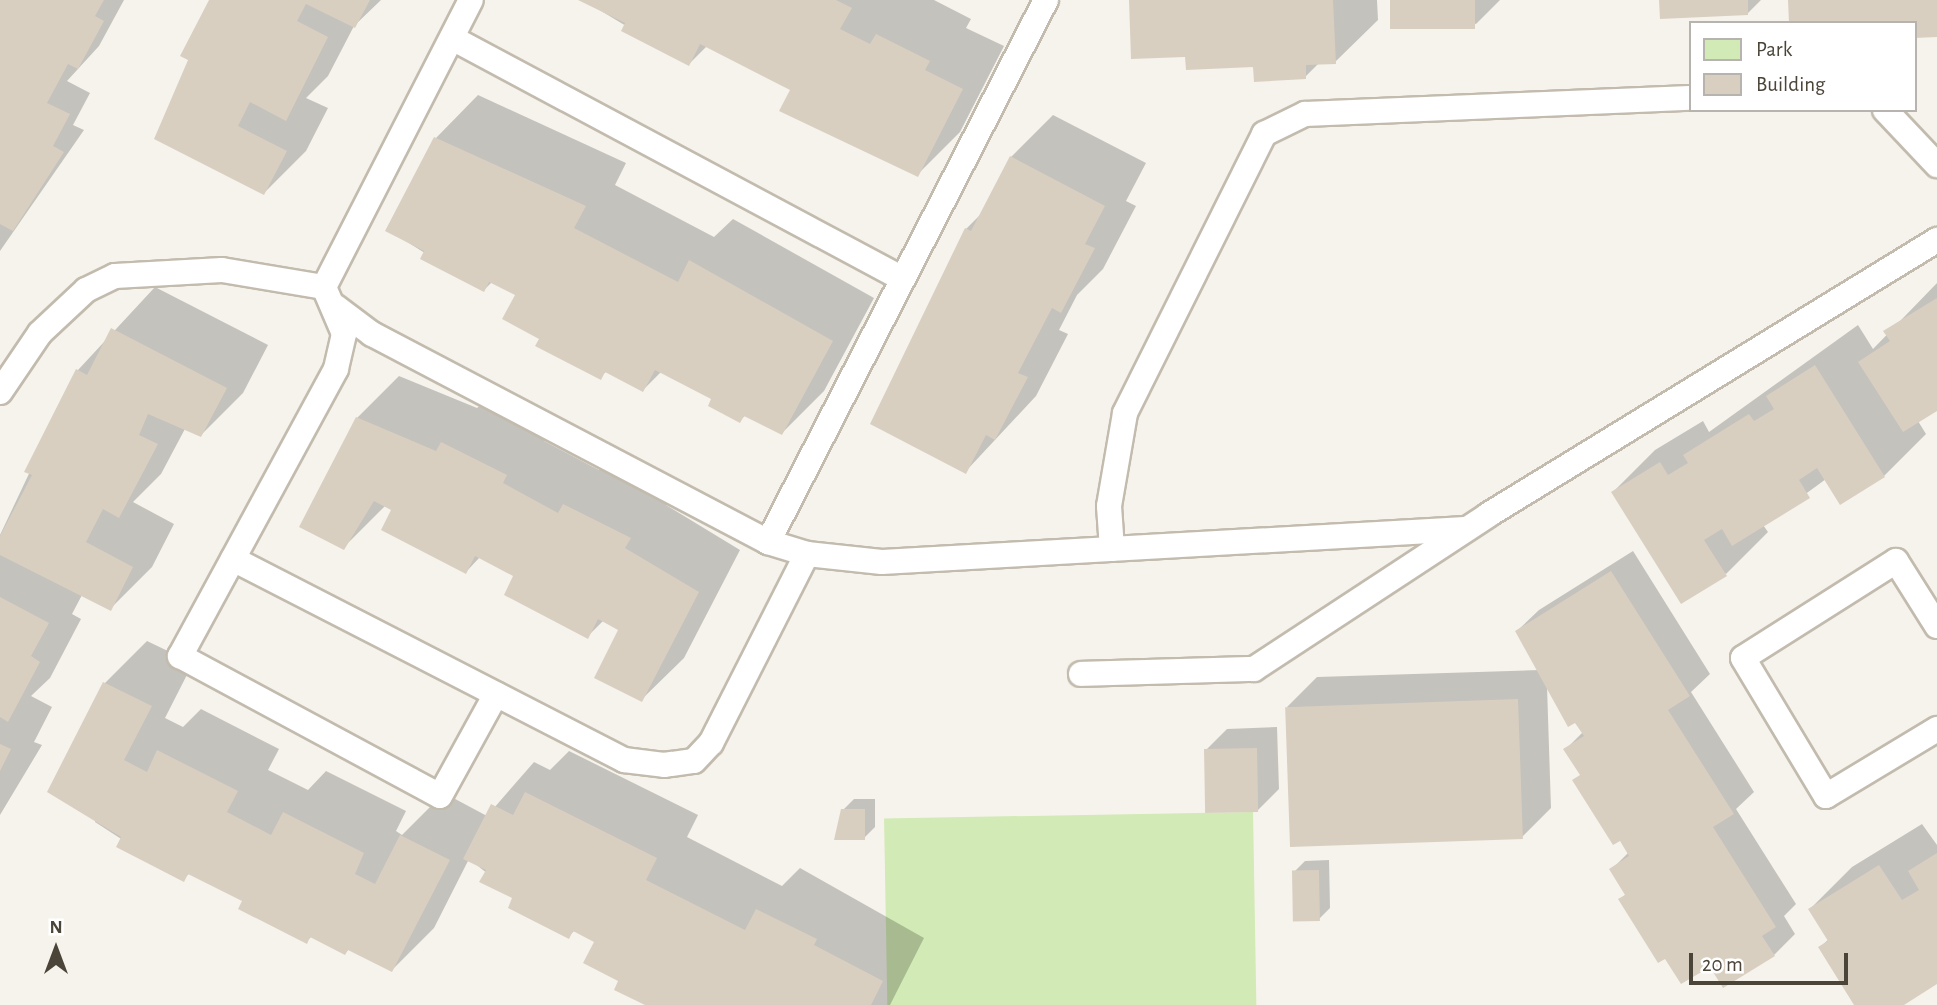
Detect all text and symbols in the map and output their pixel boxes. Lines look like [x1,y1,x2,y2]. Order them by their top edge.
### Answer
legend [1688,21,1916,112]
text: Park [1756,39,1792,60]
text: Building [1756,74,1825,95]
north arrow [21,914,91,984]
text: N [49,918,63,937]
scale bar [1692,939,1851,983]
text: 20 m [1702,954,1743,975]

